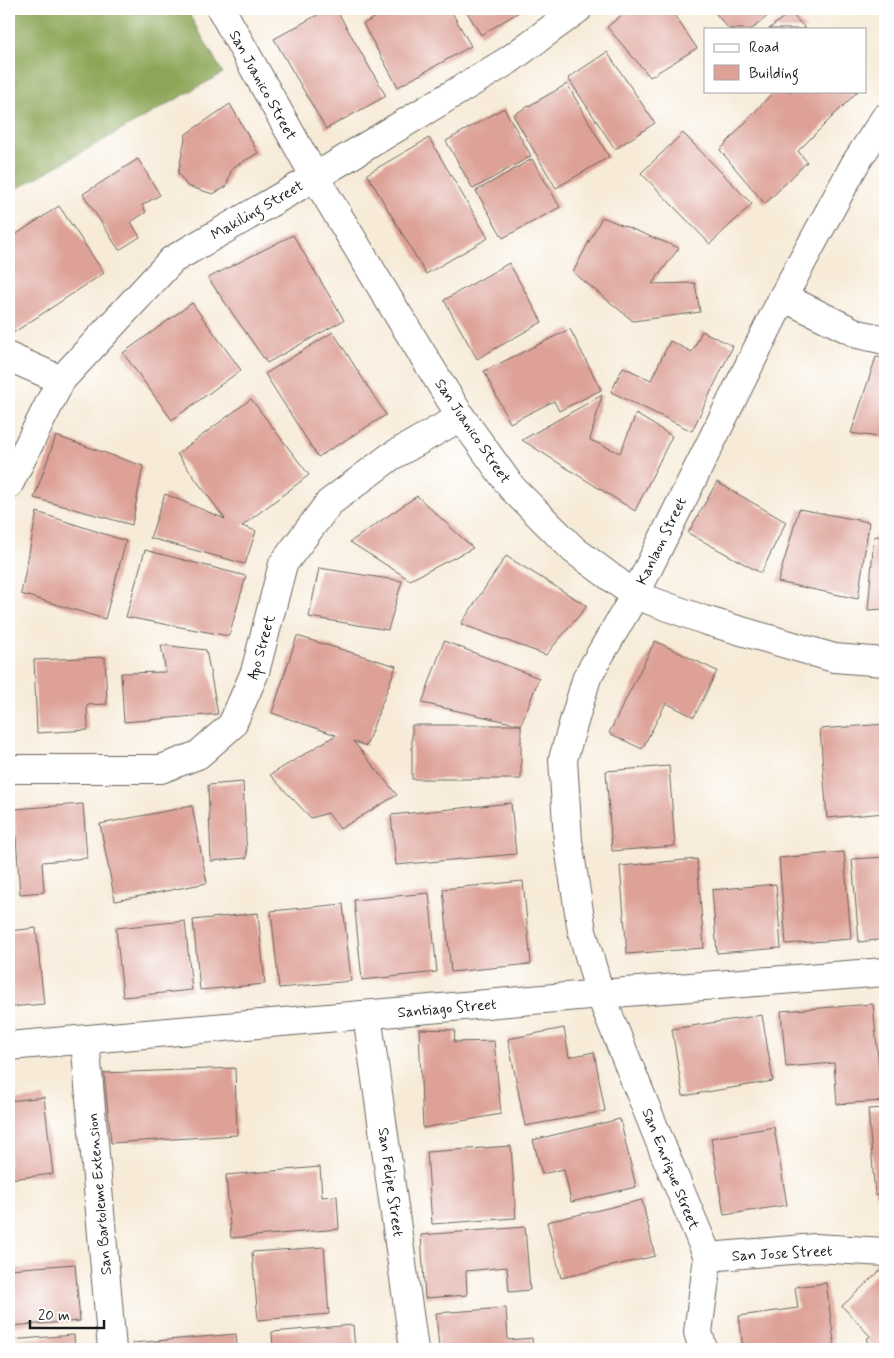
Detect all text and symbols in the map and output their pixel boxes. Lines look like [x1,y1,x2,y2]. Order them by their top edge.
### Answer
street label: San Juanico Street [224,27,301,144]
legend [704,28,866,92]
text: Road [749,38,779,58]
text: Building [749,64,799,85]
street label: Makiling Street [208,176,308,246]
street label: San Juanico Street [430,375,515,488]
street label: Kanlaon Street [632,494,692,589]
street label: Apo Street [243,613,282,682]
street label: Santiago Street [397,995,498,1023]
street label: San Enrique Street [637,1106,704,1233]
street label: San Bartoleme Extension [83,1112,117,1276]
street label: San Felipe Street [372,1126,408,1238]
street label: San Jose Street [731,1241,833,1267]
scale bar [30,1298,104,1330]
text: 20 m [38,1306,70,1326]

